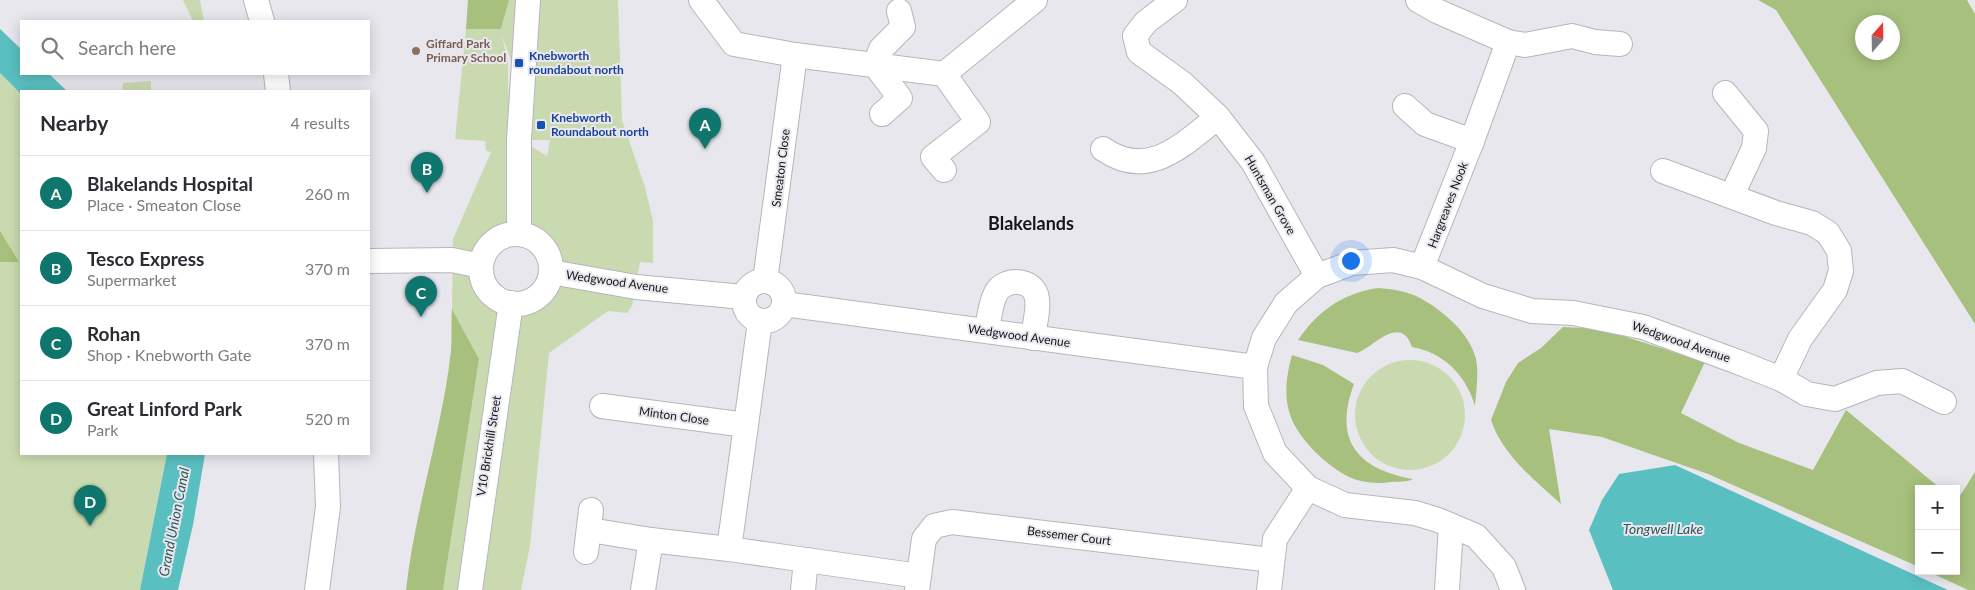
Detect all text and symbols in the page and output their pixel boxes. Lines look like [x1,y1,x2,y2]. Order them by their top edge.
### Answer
north arrow [1855,15,1900,60]
search box [20,20,370,75]
icon: search [38,34,66,62]
text: Search here [78,36,176,59]
place label: Giffard Park Primary School [426,36,506,65]
marker: Giffard Park Primary School [410,45,422,57]
place label: Knebworth roundabout north [529,48,624,77]
marker: Knebworth roundabout north [513,57,525,69]
pin: A [689,108,721,149]
text: Nearby [40,110,108,135]
place label: Knebworth Roundabout north [551,110,649,139]
text: 4 results [290,113,350,132]
marker: Knebworth Roundabout north [535,119,547,131]
street label: Smeaton Close [768,128,793,208]
pin: B [411,152,443,193]
street label: Huntsman Grove [1242,152,1299,237]
street label: Hargreaves Nook [1424,159,1471,250]
text: Blakelands Hospital [87,172,253,195]
text: A [50,184,62,203]
text: 260 m [305,184,350,203]
text: Place · Smeaton Close [87,195,241,214]
district label: Blakelands [988,212,1074,234]
text: Tesco Express [87,247,204,270]
your location [1338,248,1364,274]
text: B [51,259,61,278]
text: 370 m [305,259,350,278]
street label: Wedgwood Avenue [565,267,669,296]
text: Supermarket [87,270,176,289]
pin: C [405,276,437,317]
street label: Wedgwood Avenue [1630,318,1732,365]
street label: Wedgwood Avenue [967,321,1071,350]
text: Rohan [87,322,141,345]
text: C [51,334,61,353]
text: 370 m [305,334,350,353]
text: Shop · Knebworth Gate [87,345,251,364]
street label: V10 Brickhill Street [473,394,504,497]
text: Great Linford Park [87,397,242,420]
street label: Minton Close [638,403,710,428]
text: D [50,409,62,428]
text: 520 m [305,409,350,428]
text: Park [87,420,118,439]
water label: Grand Union Canal [155,466,192,578]
pin: D [74,485,106,526]
map controls [1915,485,1960,575]
button: + [1915,485,1960,530]
water label: Tongwell Lake [1623,520,1703,537]
street label: Bessemer Court [1026,523,1112,548]
button: − [1915,530,1960,575]

